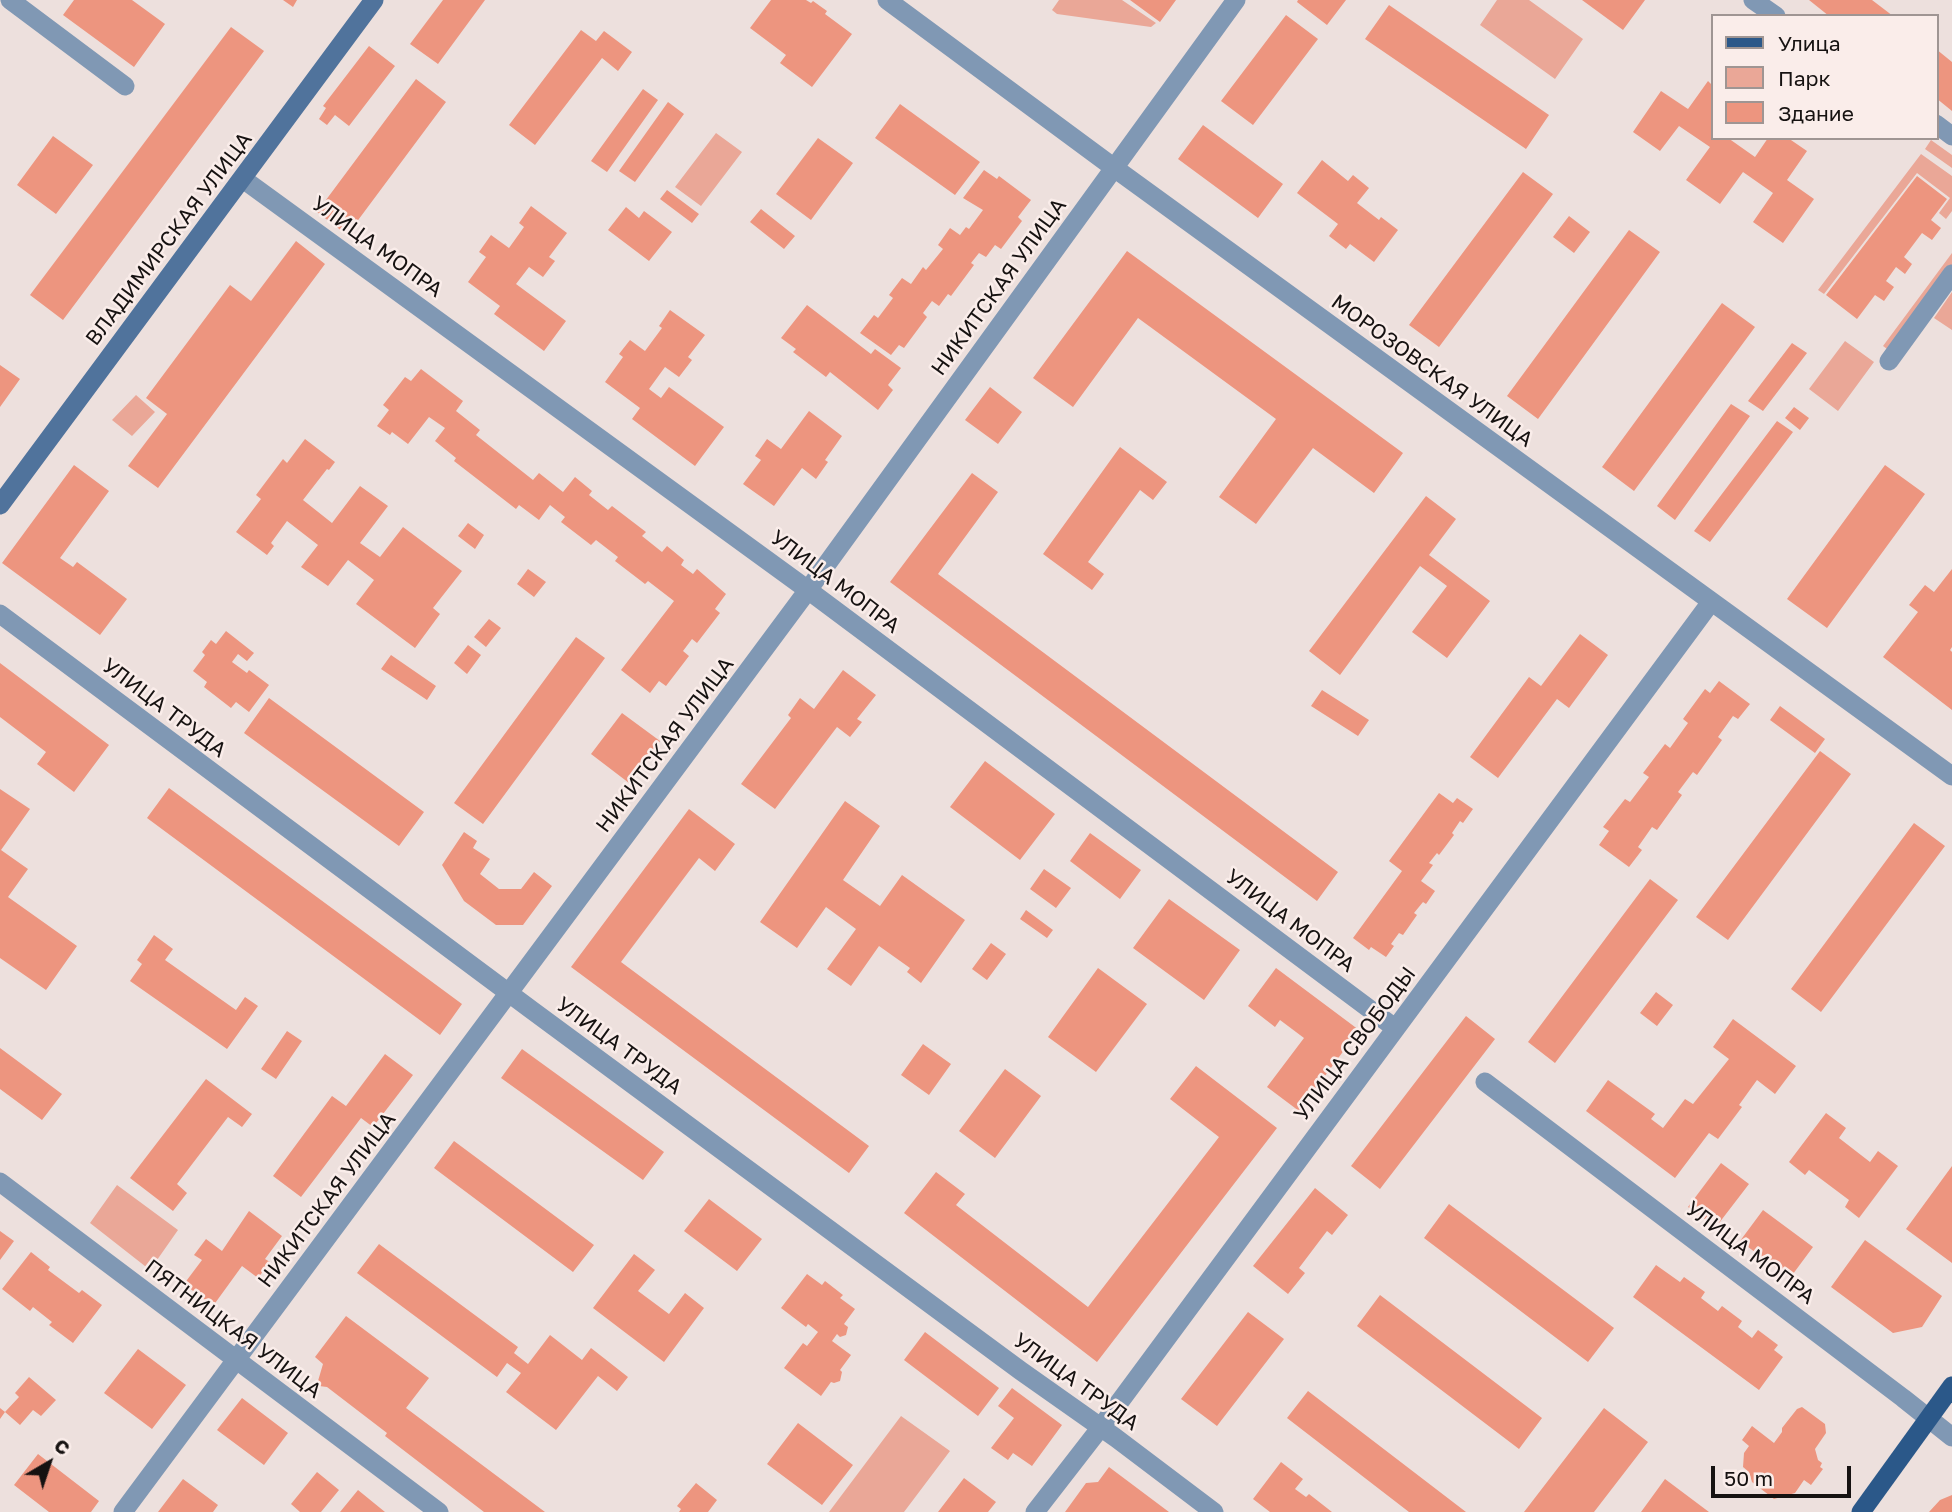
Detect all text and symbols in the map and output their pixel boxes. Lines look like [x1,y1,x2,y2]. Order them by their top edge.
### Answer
legend [1710,14,1938,140]
text: Улица [1778,30,1841,56]
text: Парк [1778,65,1831,91]
text: Здание [1778,100,1854,126]
street label: ВЛАДИМИРСКАЯ УЛИЦА [81,127,257,351]
street label: УЛИЦА МОПРА [307,191,447,303]
street label: НИКИТСКАЯ УЛИЦА [926,194,1072,380]
street label: МОРОЗОВСКАЯ УЛИЦА [1326,289,1538,453]
street label: УЛИЦА МОПРА [765,525,905,639]
street label: НИКИТСКАЯ УЛИЦА [591,652,739,838]
street label: УЛИЦА ТРУДА [97,653,231,763]
street label: УЛИЦА МОПРА [1220,864,1360,978]
street label: УЛИЦА СВОБОДЫ [1289,962,1421,1126]
street label: УЛИЦА ТРУДА [551,992,687,1100]
street label: НИКИТСКАЯ УЛИЦА [253,1107,401,1293]
street label: УЛИЦА МОПРА [1680,1196,1820,1310]
street label: ПЯТНИЦКАЯ УЛИЦА [140,1254,326,1404]
street label: УЛИЦА ТРУДА [1008,1328,1144,1436]
north arrow [14,1428,84,1498]
text: С [50,1433,75,1459]
scale bar [1714,1452,1854,1496]
text: 50 m [1724,1465,1773,1491]

